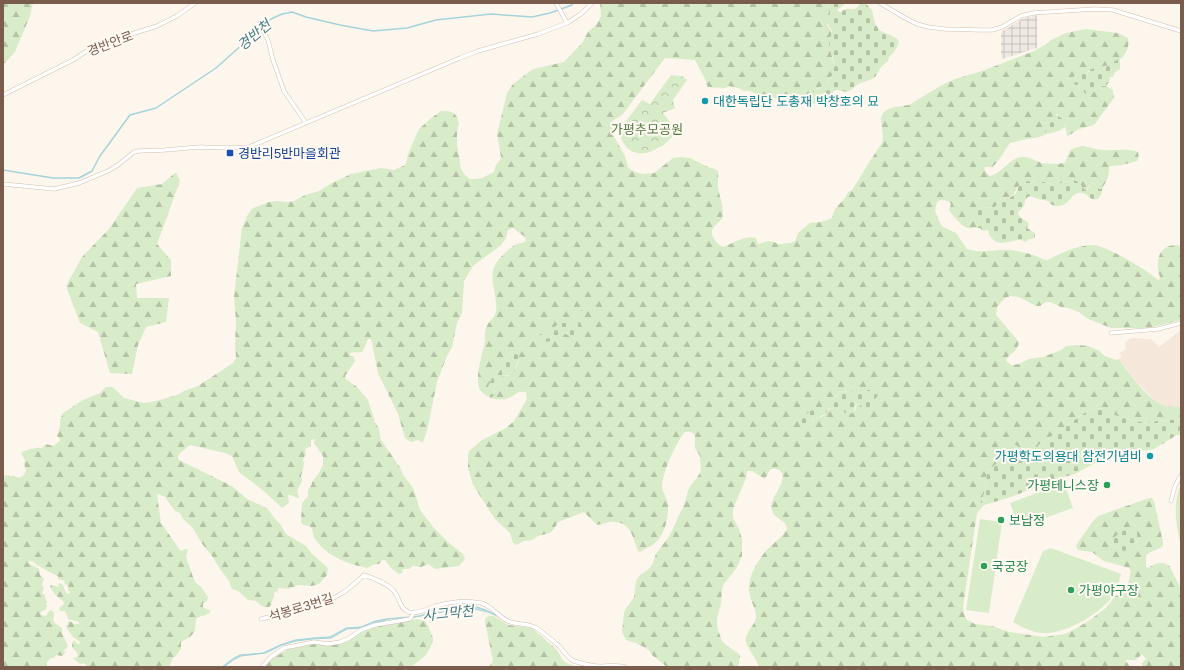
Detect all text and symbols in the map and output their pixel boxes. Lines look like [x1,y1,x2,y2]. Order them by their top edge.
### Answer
water label: 경반천 [234,16,275,54]
street label: 경반안로 [85,28,135,59]
place label: 대한독립단 도총재 박창호의 묘 [713,94,879,109]
marker: 대한독립단 도총재 박창호의 묘 [700,96,710,106]
park label: 가평추모공원 [611,122,683,137]
place label: 경반리5반마을회관 [238,146,341,161]
marker: 경반리5반마을회관 [225,148,235,158]
place label: 가평학도의용대 참전기념비 [995,449,1142,464]
marker: 가평학도의용대 참전기념비 [1145,451,1155,461]
place label: 가평테니스장 [1027,478,1099,493]
marker: 가평테니스장 [1102,480,1112,490]
place label: 보납정 [1009,513,1045,528]
marker: 보납정 [996,515,1006,525]
place label: 국궁장 [992,559,1028,574]
marker: 국궁장 [979,561,989,571]
place label: 가평야구장 [1079,583,1139,598]
marker: 가평야구장 [1066,585,1076,595]
street label: 석봉로3번길 [267,591,335,624]
water label: 사그막천 [422,602,476,624]

